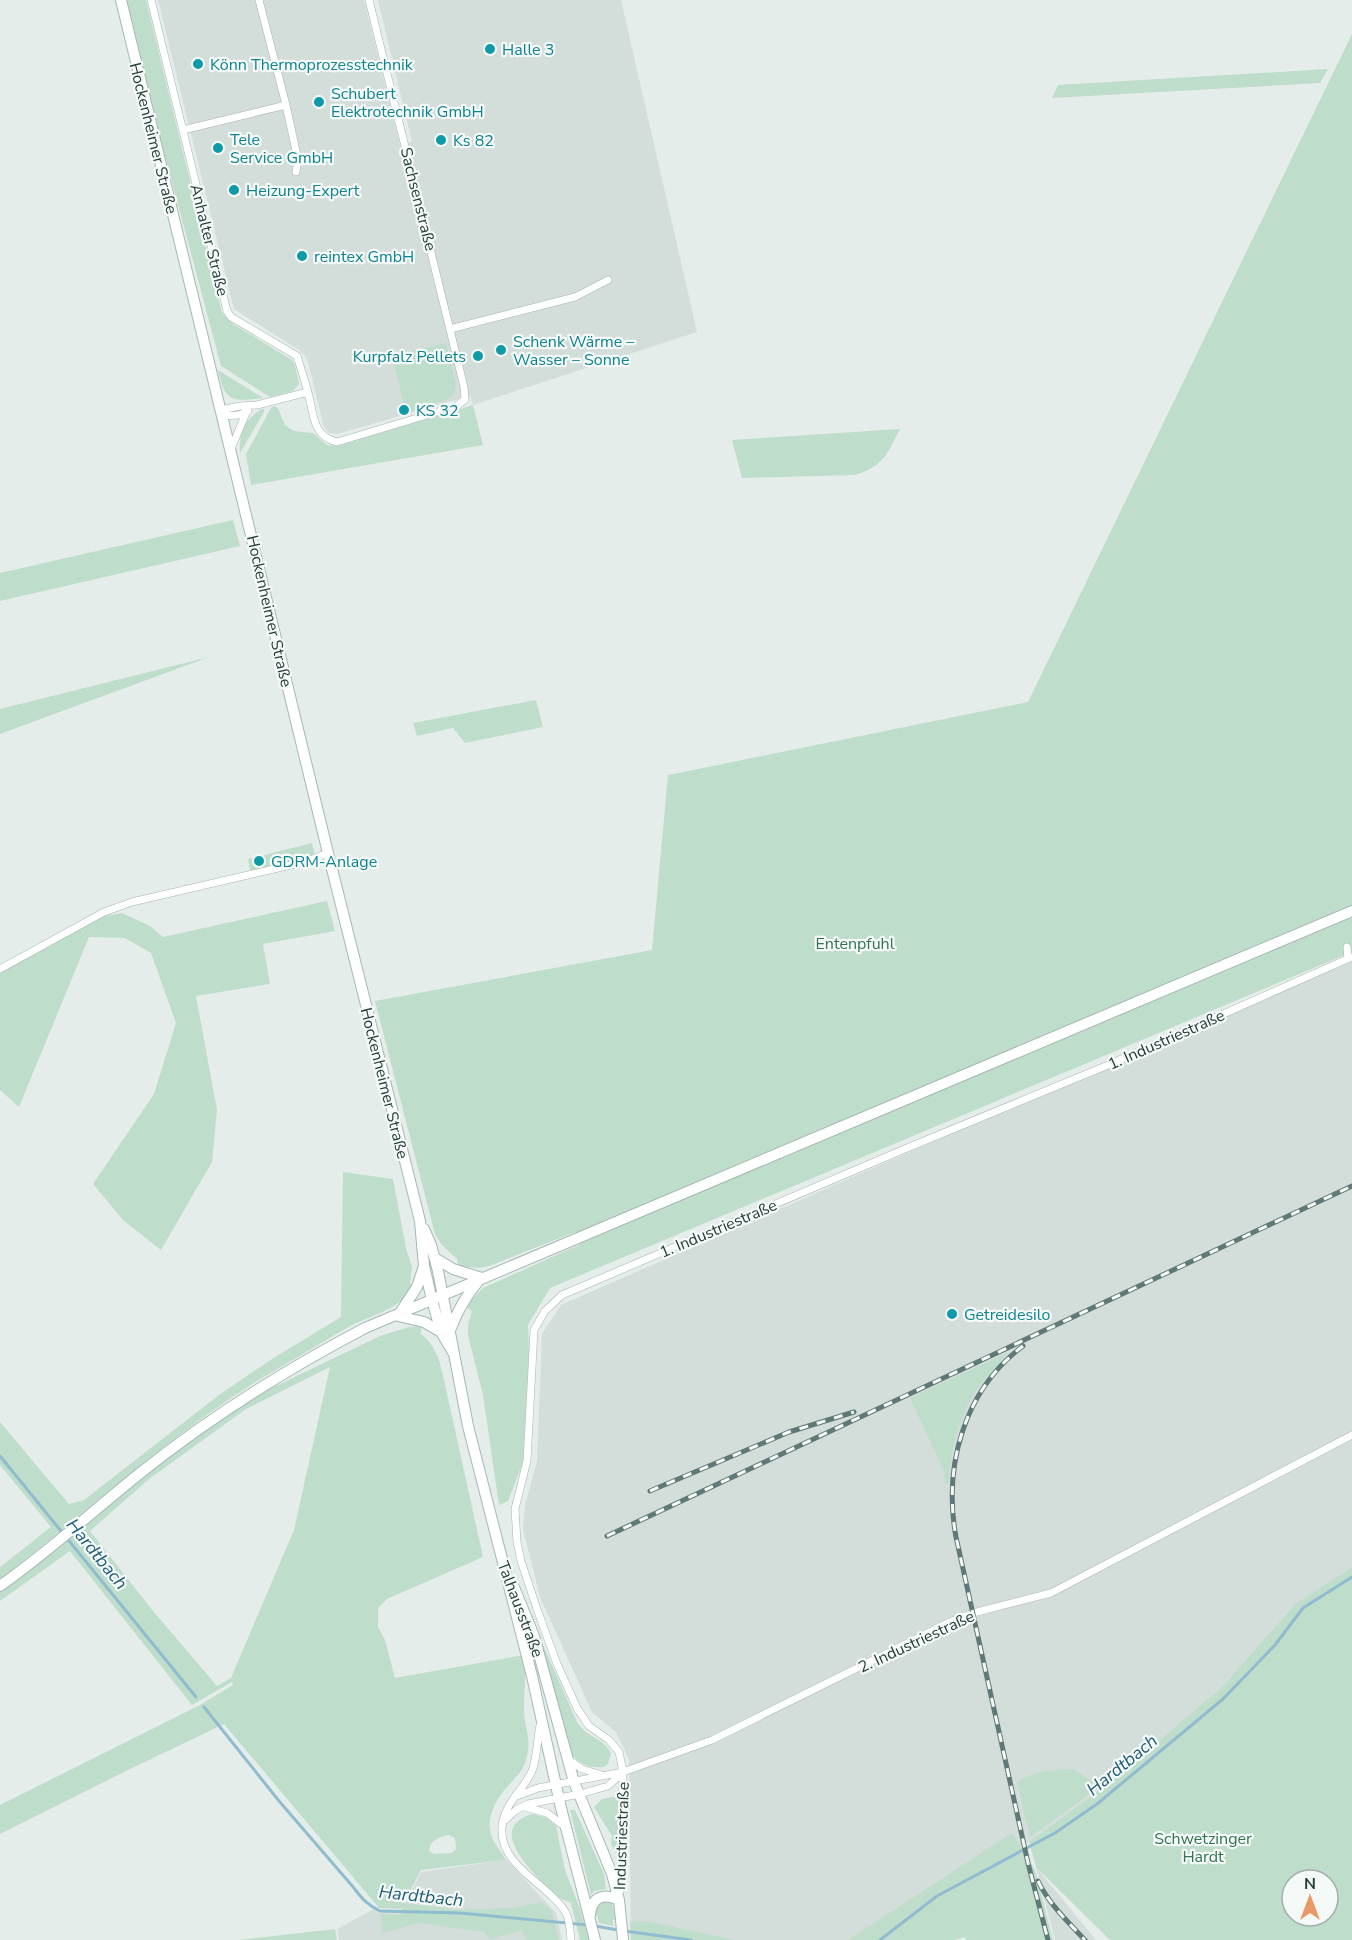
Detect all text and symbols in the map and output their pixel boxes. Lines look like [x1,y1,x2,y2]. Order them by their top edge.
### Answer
place label: Halle 3 [502,39,554,61]
marker: Halle 3 [483,42,497,56]
place label: Könn Thermoprozesstechnik [210,54,414,76]
marker: Könn Thermoprozesstechnik [191,57,205,71]
street label: Hockenheimer Straße [124,60,182,216]
place label: Schubert Elektrotechnik GmbH [331,83,484,123]
marker: Schubert Elektrotechnik GmbH [312,95,326,109]
place label: Tele Service GmbH [230,129,333,169]
place label: Ks 82 [453,130,494,152]
marker: Ks 82 [434,133,448,147]
marker: Tele Service GmbH [211,141,225,155]
street label: Sachsenstraße [395,145,442,253]
place label: Heizung-Expert [246,180,360,202]
street label: Anhalter Straße [184,182,234,299]
marker: Heizung-Expert [227,183,241,197]
place label: reintex GmbH [314,246,414,268]
marker: reintex GmbH [295,249,309,263]
place label: Schenk Wärme – Wasser – Sonne [513,331,634,371]
marker: Schenk Wärme – Wasser – Sonne [494,343,508,357]
place label: Kurpfalz Pellets [353,346,466,368]
marker: Kurpfalz Pellets [471,349,485,363]
place label: KS 32 [416,400,459,422]
marker: KS 32 [397,403,411,417]
street label: Hockenheimer Straße [241,533,297,689]
place label: GDRM-Anlage [271,851,377,873]
marker: GDRM-Anlage [252,854,266,868]
park label: Entenpfuhl [816,933,895,955]
street label: 1. Industriestraße [1105,1004,1228,1076]
street label: Hockenheimer Straße [355,1005,413,1161]
street label: 1. Industriestraße [656,1194,781,1264]
place label: Getreidesilo [964,1304,1050,1326]
marker: Getreidesilo [945,1307,959,1321]
water label: Hardtbach [61,1513,133,1595]
street label: Talhausstraße [492,1558,549,1661]
street label: 2. Industriestraße [855,1605,978,1678]
water label: Hardtbach [1081,1729,1163,1801]
street label: Industriestraße [609,1782,635,1891]
park label: Schwetzinger Hardt [1154,1828,1252,1868]
north arrow [1280,1868,1340,1928]
text: N [1304,1873,1316,1895]
water label: Hardtbach [378,1880,464,1912]

